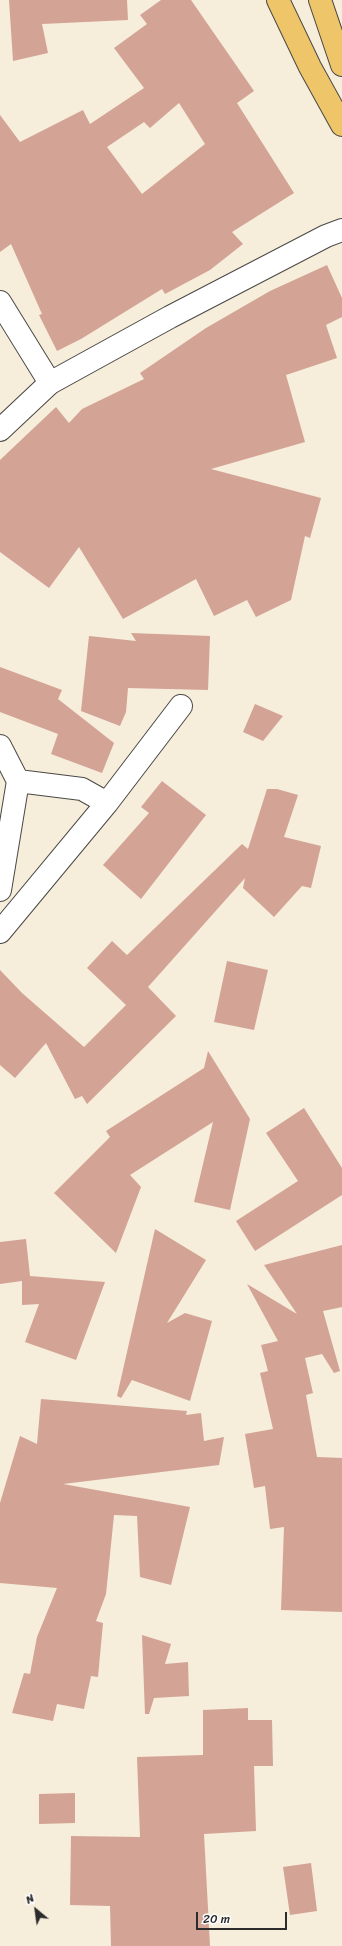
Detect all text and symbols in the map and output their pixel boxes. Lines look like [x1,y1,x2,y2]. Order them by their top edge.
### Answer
text: N [22,1889,38,1909]
north arrow [16,1890,56,1930]
scale bar [198,1904,289,1930]
text: 20 m [203,1908,230,1930]

